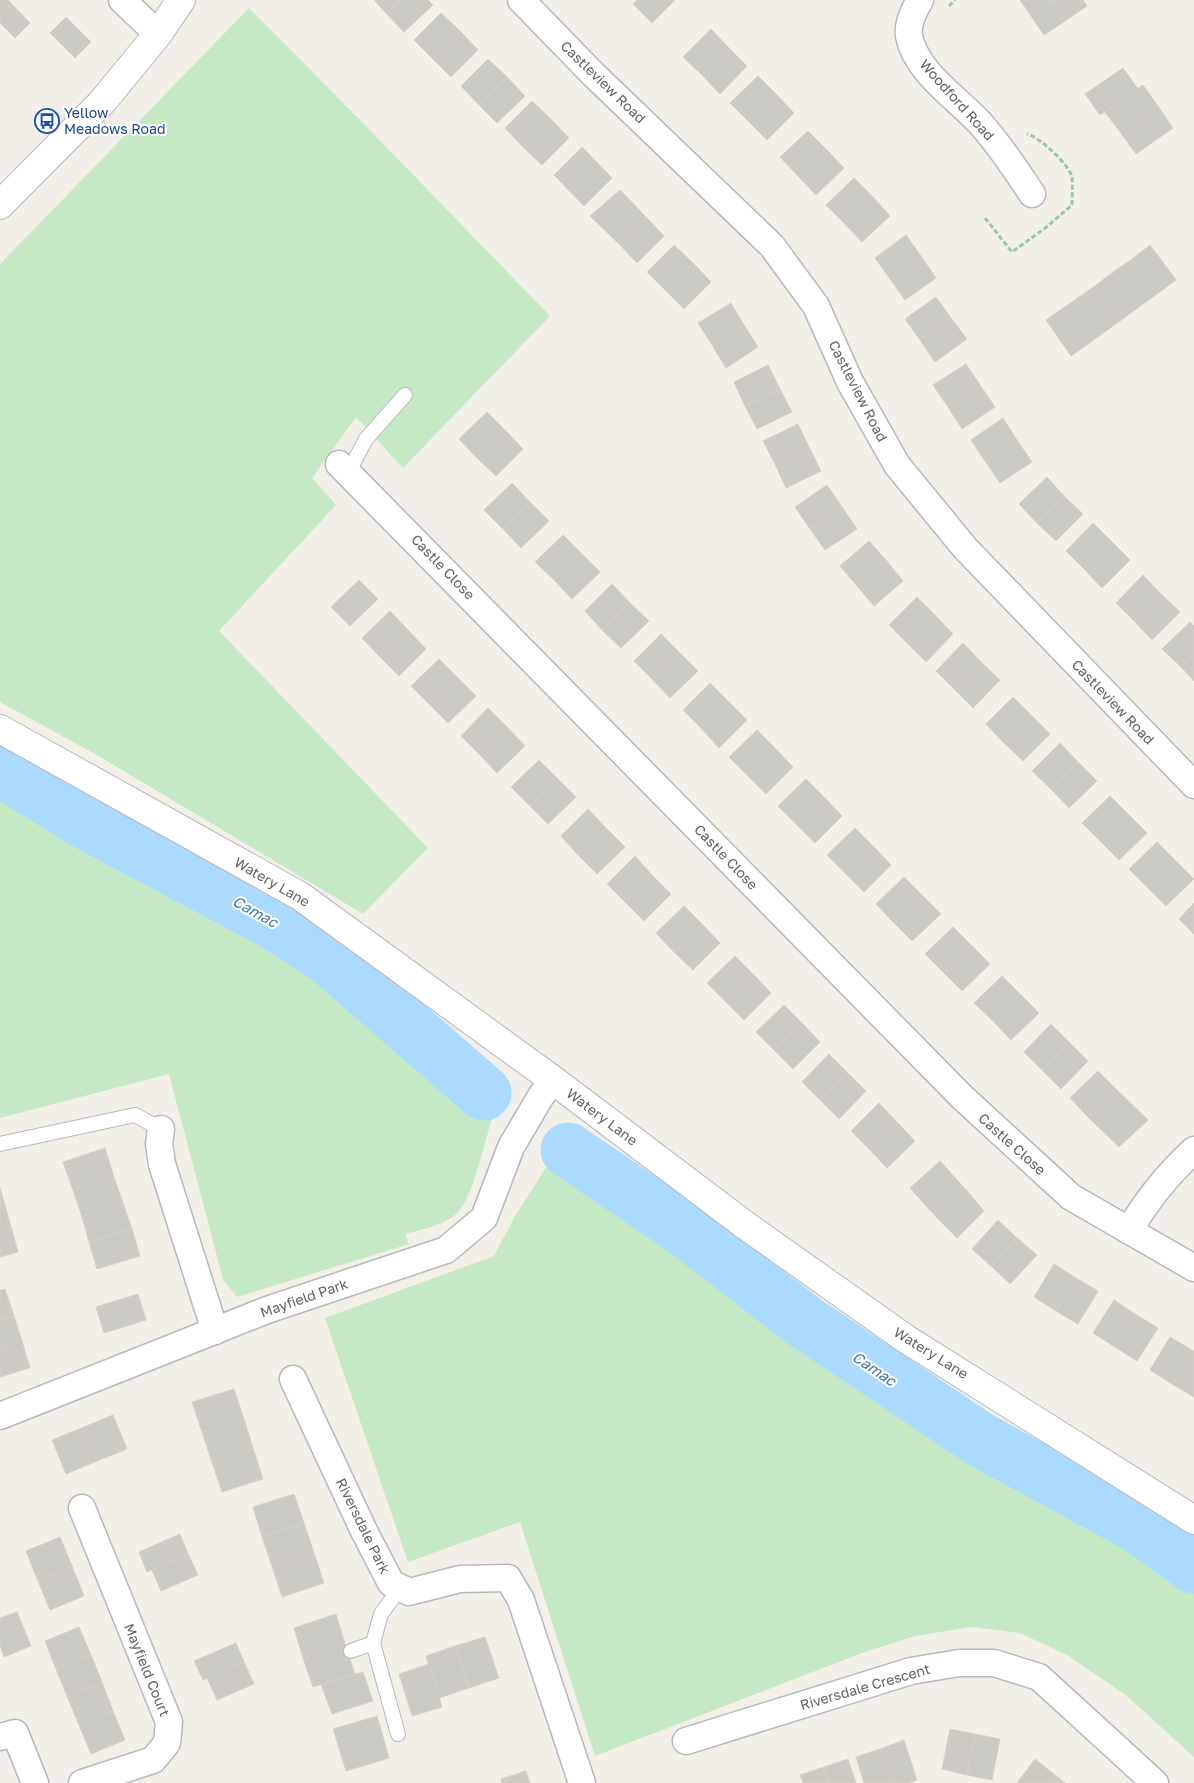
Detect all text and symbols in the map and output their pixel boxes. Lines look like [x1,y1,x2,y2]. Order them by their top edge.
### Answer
street label: Castleview Road [557,37,649,126]
street label: Woodford Road [916,56,998,144]
place label: Yellow Meadows Road [64,104,166,137]
bus stop icon: Yellow Meadows Road [34,108,60,134]
street label: Castleview Road [826,337,891,444]
street label: Castle Close [408,530,479,603]
street label: Castleview Road [1069,656,1158,748]
street label: Castle Close [691,820,762,893]
street label: Watery Lane [231,853,313,910]
water label: Camac [230,891,282,931]
street label: Watery Lane [563,1084,641,1149]
street label: Castle Close [975,1109,1049,1178]
street label: Mayfield Park [258,1275,350,1320]
street label: Watery Lane [891,1323,972,1382]
water label: Camac [849,1347,900,1390]
street label: Riversdale Park [333,1475,394,1577]
street label: Mayfield Court [121,1621,174,1719]
street label: Riversdale Crescent [798,1660,932,1713]

